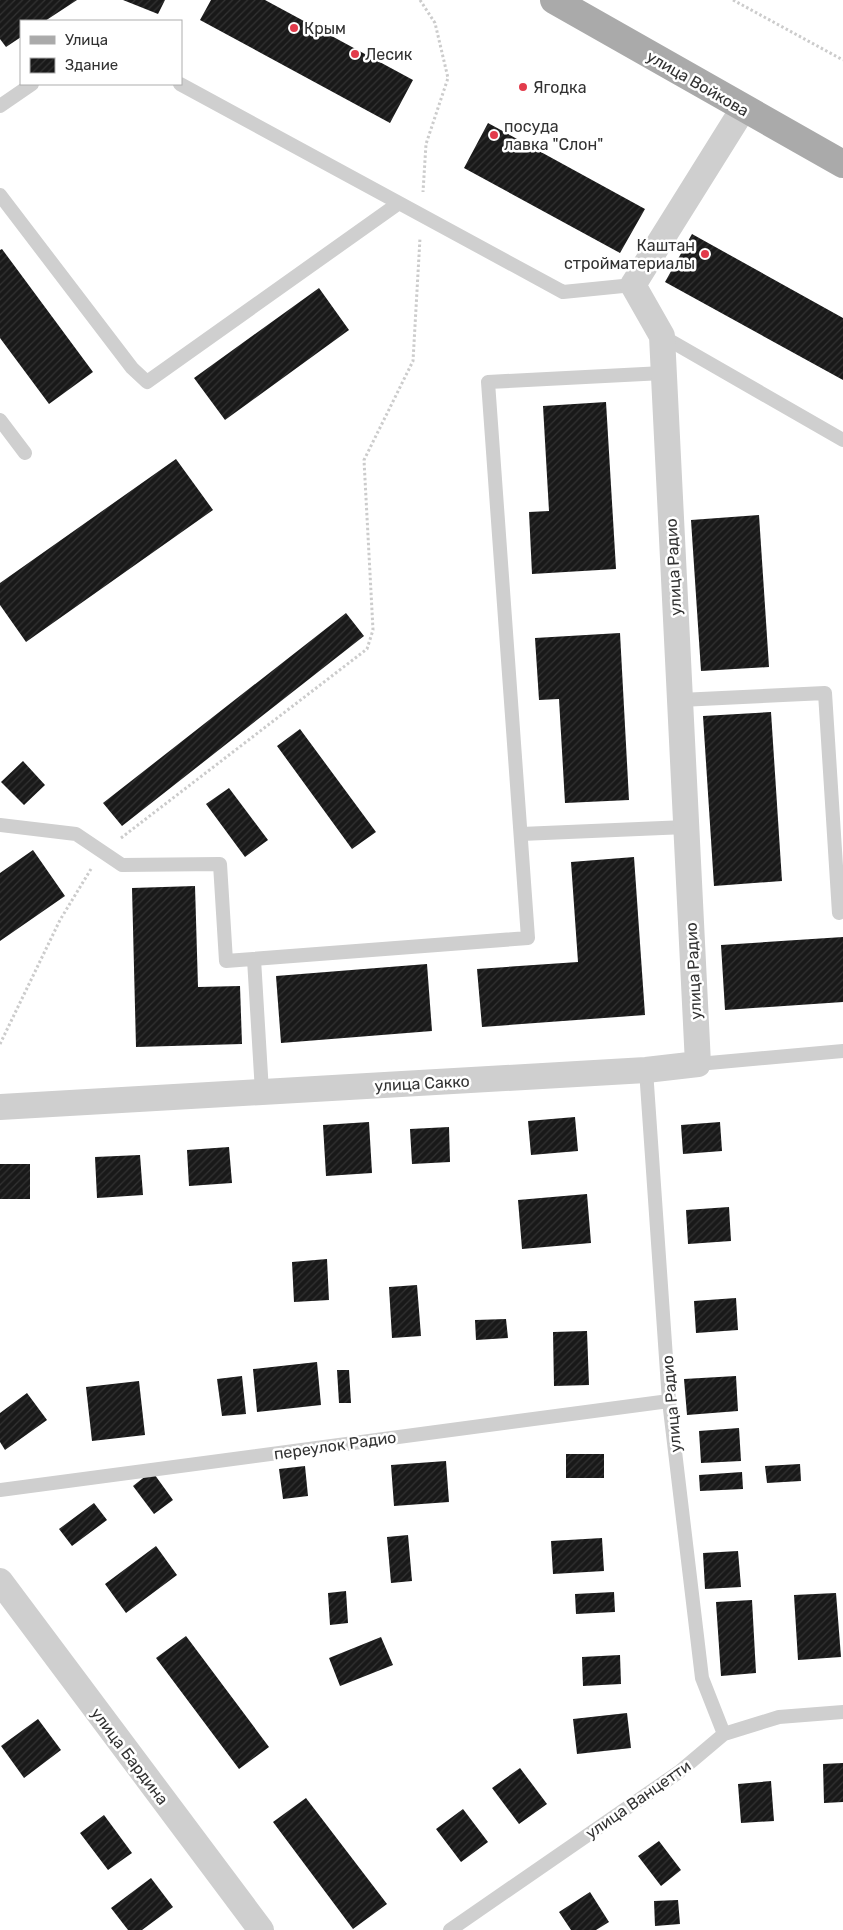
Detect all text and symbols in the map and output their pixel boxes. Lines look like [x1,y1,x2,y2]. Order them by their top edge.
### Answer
place label: Крым [304,19,346,38]
legend [20,20,182,85]
marker: Крым [288,22,300,34]
text: Улица [65,31,108,49]
place label: Лесик [365,45,413,64]
street label: улица Войкова [643,47,752,120]
marker: Лесик [349,48,361,60]
text: Здание [65,56,118,74]
place label: Ягодка [533,78,586,97]
marker: Ягодка [517,81,529,93]
place label: посуда лавка "Слон" [504,117,603,154]
marker: посуда лавка "Слон" [488,129,500,141]
place label: Каштан стройматериалы [564,236,695,273]
marker: Каштан стройматериалы [699,248,711,260]
street label: улица Радио [661,518,686,616]
street label: улица Радио [681,922,706,1020]
street label: улица Сакко [374,1072,470,1095]
street label: улица Радио [658,1355,685,1453]
street label: переулок Радио [273,1427,398,1463]
street label: улица Бардина [87,1704,172,1809]
street label: улица Ванцетти [582,1756,695,1843]

